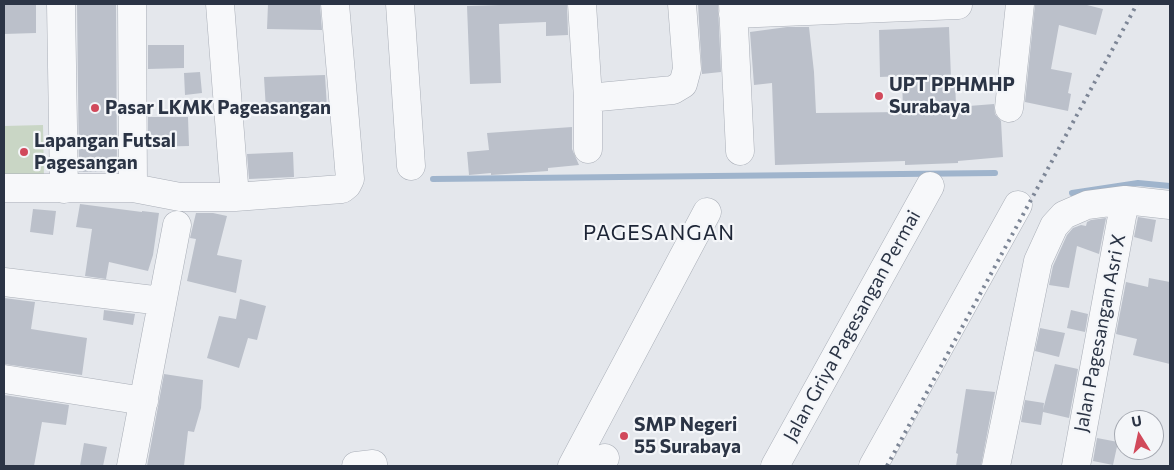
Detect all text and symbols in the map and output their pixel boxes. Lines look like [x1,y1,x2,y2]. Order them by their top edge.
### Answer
place label: UPT PPHMHP Surabaya [889,74,1015,118]
marker: UPT PPHMHP Surabaya [873,90,885,102]
place label: Pasar LKMK Pageasangan [105,97,331,119]
marker: Pasar LKMK Pageasangan [89,102,101,114]
place label: Lapangan Futsal Pagesangan [34,130,176,174]
marker: Lapangan Futsal Pagesangan [18,146,30,158]
street label: Jalan Griya Pagesangan Permai [779,206,925,446]
district label: PAGESANGAN [582,220,736,246]
street label: Jalan Pagesangan Asri X [1070,232,1130,434]
north arrow [1114,410,1164,460]
text: U [1130,411,1143,430]
place label: SMP Negeri 55 Surabaya [634,414,741,458]
marker: SMP Negeri 55 Surabaya [618,430,630,442]

